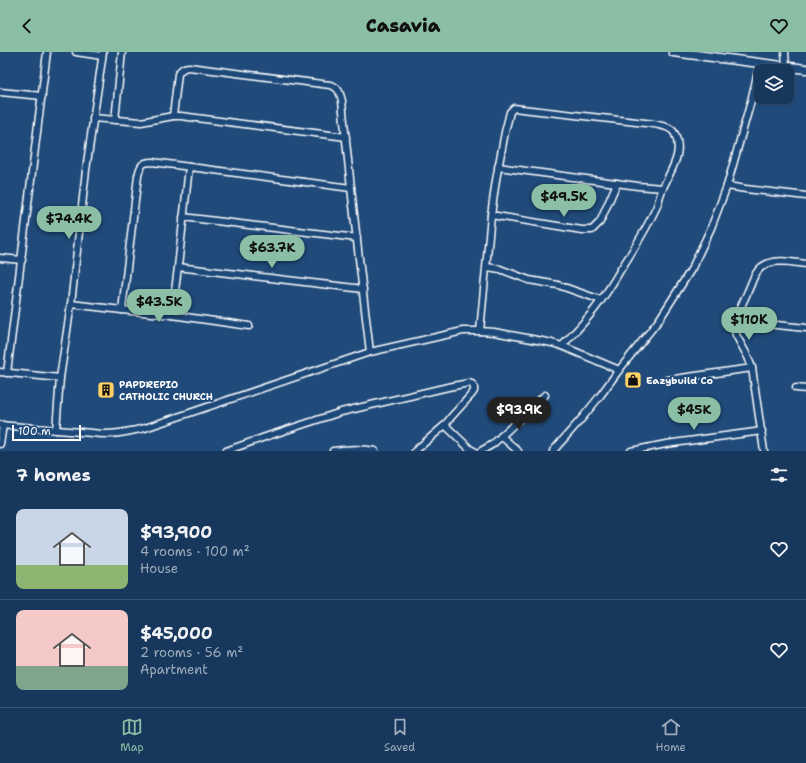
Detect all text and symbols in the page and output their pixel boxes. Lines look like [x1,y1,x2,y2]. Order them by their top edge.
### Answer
text: Casavia [366,14,440,38]
icon: back [16,15,38,37]
icon: heart [768,15,790,37]
map controls [754,64,794,104]
button: layers [754,64,794,104]
pin: $49.5K [531,184,597,218]
text: $49.5K [540,188,588,205]
pin: $74.4K [36,206,102,240]
text: $74.4K [46,210,92,227]
pin: $63.7K [239,235,305,269]
text: $63.7K [249,239,295,256]
pin: $43.5K [126,289,192,323]
text: $43.5K [136,293,182,310]
pin: $110K [721,307,777,341]
text: $110K [730,311,768,328]
shop icon: Eazybuild Co [623,370,643,390]
place label: Eazybuild Co [646,374,713,387]
place label: PAPDREPIO CATHOLIC CHURCH [119,378,213,403]
building icon: PAPDREPIO CATHOLIC CHURCH [96,380,116,400]
pin: $93.9K [486,397,552,431]
pin: $45K [670,397,718,431]
text: $93.9K [496,401,542,418]
text: $45K [677,401,711,418]
scale bar [12,423,81,442]
text: 100 m [18,424,51,439]
text: 7 homes [16,464,91,486]
icon: filters [768,464,790,486]
text: $93,900 [140,521,212,543]
icon: home [48,525,96,573]
icon: heart [768,538,790,560]
text: 4 rooms · 100 m² [140,543,250,560]
text: House [140,560,178,577]
text: $45,000 [140,622,213,644]
icon: home [48,626,96,674]
icon: heart [768,639,790,661]
text: 2 rooms · 56 m² [140,644,243,661]
text: Apartment [140,661,208,678]
tab: Map [120,716,144,755]
tab: Saved [384,716,415,755]
tab: Home [656,716,686,755]

